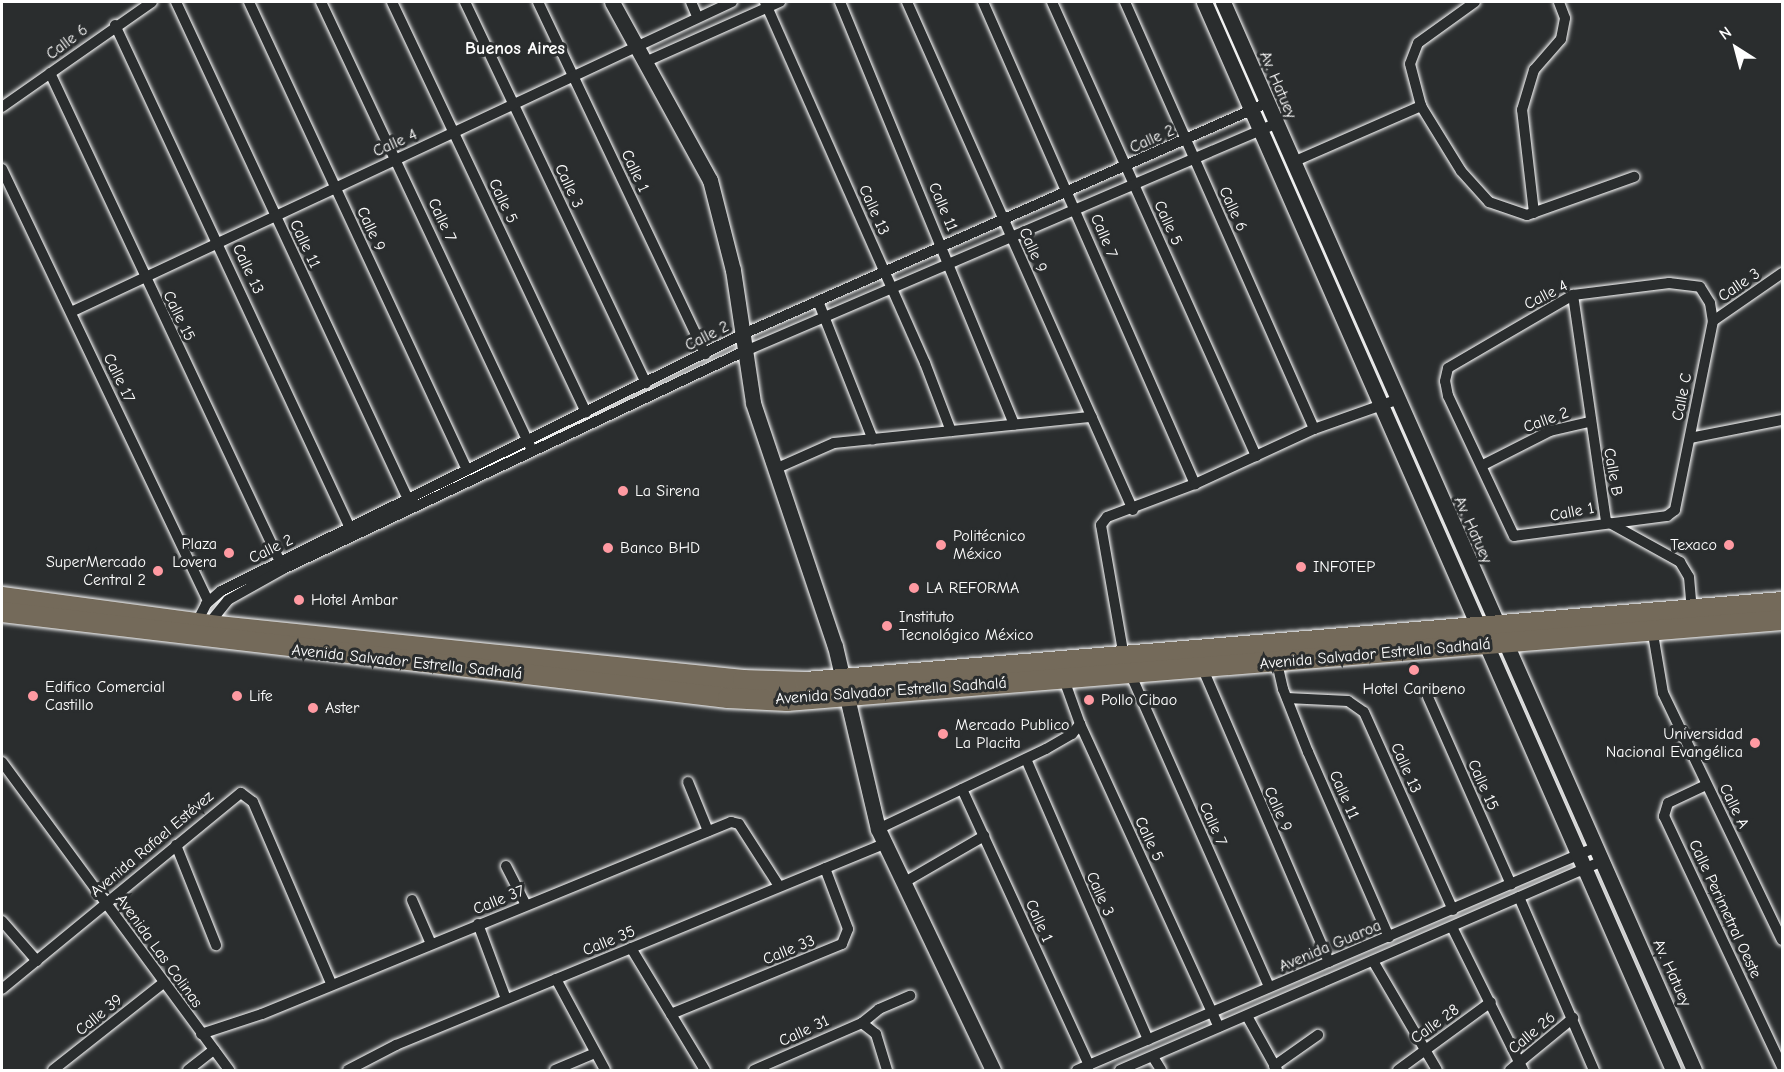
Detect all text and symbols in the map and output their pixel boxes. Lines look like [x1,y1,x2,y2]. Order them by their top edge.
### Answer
north arrow [1706,18,1766,78]
street label: Calle 6 [42,20,92,64]
text: N [1716,23,1735,44]
district label: Buenos Aires [465,38,565,60]
street label: Av. Hatuey [1255,48,1301,122]
street label: Calle 2 [1127,121,1177,157]
street label: Calle 4 [370,125,420,161]
street label: Calle 1 [617,147,653,195]
street label: Calle 3 [550,161,588,211]
street label: Calle 5 [484,176,522,226]
street label: Calle 11 [924,180,962,234]
street label: Calle 13 [854,182,894,238]
street label: Calle 6 [1215,184,1251,234]
street label: Calle 7 [424,195,460,245]
street label: Calle 5 [1150,198,1186,248]
street label: Calle 9 [352,204,390,254]
street label: Calle 7 [1086,211,1122,261]
street label: Calle 11 [285,217,325,271]
street label: Calle 9 [1015,225,1051,275]
street label: Calle 13 [228,241,268,297]
street label: Calle 3 [1714,264,1764,306]
street label: Calle 4 [1521,276,1571,314]
street label: Calle 15 [159,288,199,344]
street label: Calle 2 [682,317,732,355]
street label: Calle 17 [99,350,139,406]
street label: Calle C [1668,371,1696,423]
street label: Calle 2 [1521,403,1571,437]
street label: Calle B [1599,447,1627,497]
place label: La Sirena [635,481,700,501]
marker: La Sirena [616,484,630,498]
street label: Av. Hatuey [1450,493,1496,567]
street label: Calle 1 [1548,498,1596,526]
place label: Politécnico México [953,526,1025,564]
street label: Calle 2 [246,530,296,568]
place label: Plaza Lovera [172,534,217,572]
place label: Texaco [1670,535,1717,555]
place label: Banco BHD [620,538,700,558]
marker: Politécnico México [934,538,948,552]
marker: Texaco [1722,538,1736,552]
marker: Banco BHD [601,541,615,555]
marker: Plaza Lovera [222,546,236,560]
place label: SuperMercado Central 2 [46,552,146,590]
place label: INFOTEP [1313,557,1375,577]
marker: INFOTEP [1294,560,1308,574]
marker: SuperMercado Central 2 [151,564,165,578]
place label: LA REFORMA [926,578,1019,598]
marker: LA REFORMA [907,581,921,595]
place label: Hotel Ambar [311,590,398,610]
marker: Hotel Ambar [292,593,306,607]
place label: Instituto Tecnológico México [899,607,1034,645]
marker: Instituto Tecnológico México [880,619,894,633]
street label: Avenida Salvador Estrella Sadhalá [1259,634,1491,674]
street label: Avenida Salvador Estrella Sadhalá [291,640,523,684]
marker: Hotel Caribeno [1407,663,1421,677]
street label: Avenida Salvador Estrella Sadhalá [775,673,1007,709]
place label: Edifico Comercial Castillo [45,677,165,715]
place label: Hotel Caribeno [1363,679,1465,699]
place label: Life [249,686,273,706]
marker: Edifico Comercial Castillo [26,689,40,703]
marker: Life [230,689,244,703]
place label: Pollo Cibao [1101,690,1177,710]
marker: Pollo Cibao [1082,693,1096,707]
place label: Aster [325,698,359,718]
marker: Aster [306,701,320,715]
place label: Mercado Publico La Placita [955,715,1070,753]
place label: Universidad Nacional Evangélica [1606,724,1743,762]
marker: Mercado Publico La Placita [936,727,950,741]
marker: Universidad Nacional Evangélica [1748,736,1762,750]
street label: Calle 13 [1386,740,1426,796]
street label: Calle 15 [1463,757,1503,813]
street label: Calle 11 [1325,768,1363,822]
street label: Calle A [1715,780,1753,832]
street label: Calle 9 [1260,784,1296,834]
street label: Avenida Rafael Estévez [87,787,217,901]
street label: Calle 7 [1195,799,1231,849]
street label: Calle 5 [1130,814,1168,864]
street label: Calle Perimetral Oeste [1684,837,1766,981]
street label: Calle 3 [1082,869,1118,919]
street label: Calle 37 [470,881,528,919]
street label: Avenida Las Colinas [111,891,207,1011]
street label: Calle 1 [1021,897,1057,945]
street label: Avenida Guaroa [1276,916,1384,976]
street label: Calle 35 [580,922,638,960]
street label: Calle 33 [760,931,818,969]
street label: Av. Hatuey [1649,936,1695,1010]
street label: Calle 39 [72,990,126,1040]
street label: Calle 28 [1407,1000,1463,1048]
street label: Calle 26 [1505,1008,1559,1058]
street label: Calle 31 [776,1011,832,1051]

